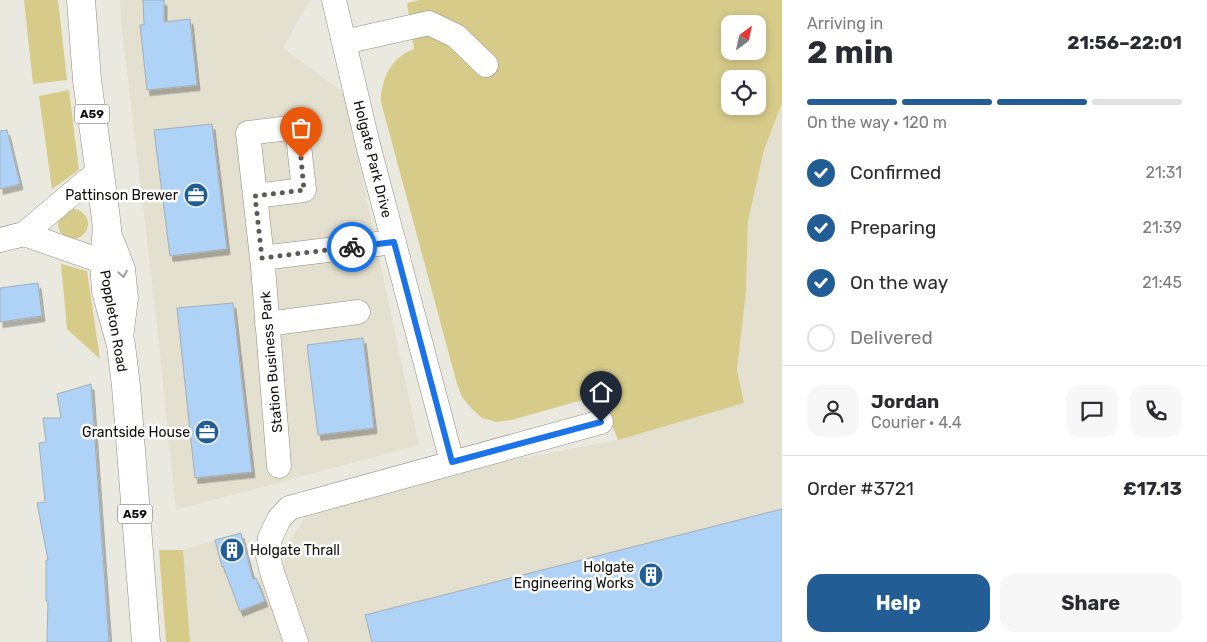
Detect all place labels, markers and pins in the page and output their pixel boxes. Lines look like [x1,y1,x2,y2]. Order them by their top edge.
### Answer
pin [280,107,322,158]
office icon: Pattinson Brewer [183,182,209,208]
place label: Pattinson Brewer [65,187,179,204]
pin [580,371,622,422]
office icon: Grantside House [194,419,220,445]
place label: Grantside House [82,424,190,441]
building icon: Holgate Thrall [219,537,245,563]
place label: Holgate Thrall [250,542,340,559]
place label: Holgate Engineering Works [514,559,634,592]
building icon: Holgate Engineering Works [638,562,664,588]

